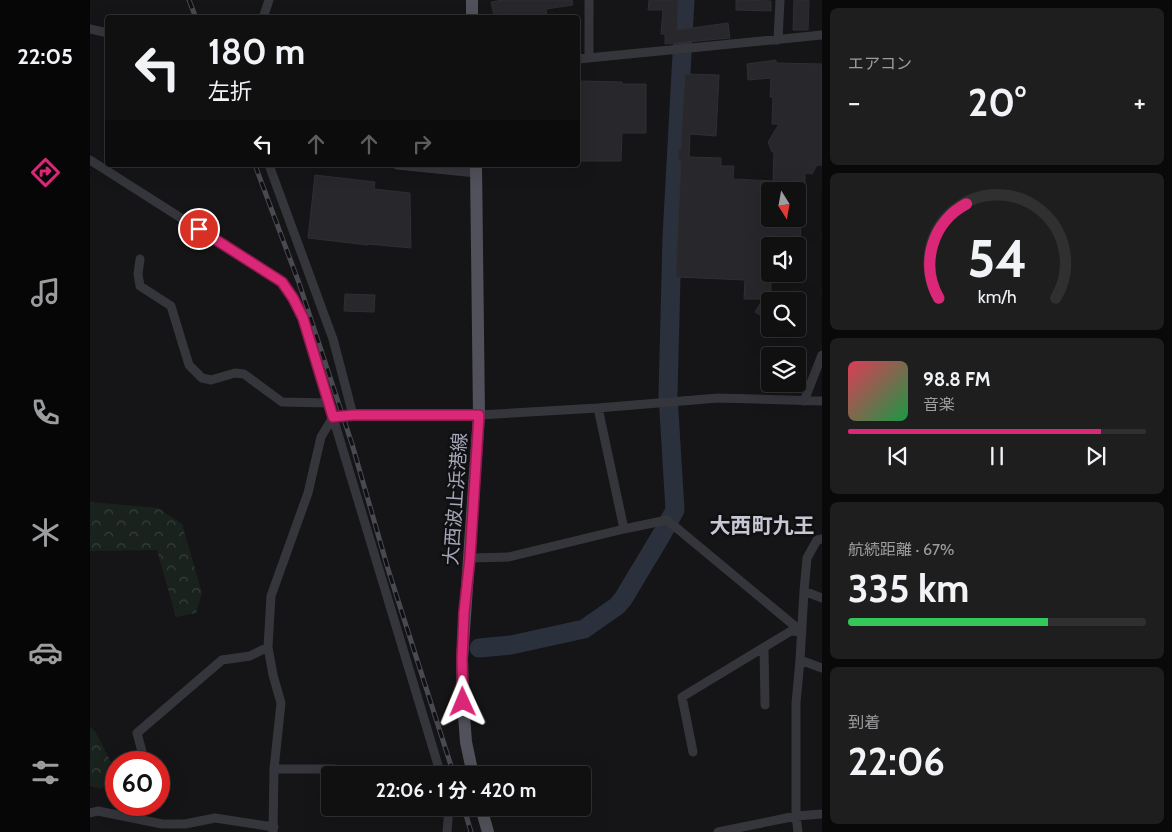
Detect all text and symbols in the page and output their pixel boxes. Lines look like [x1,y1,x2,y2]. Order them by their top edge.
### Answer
text: 180 m [208,30,305,73]
icon: left [125,35,190,100]
text: 22:05 [17,43,73,70]
text: エアコン [848,54,912,73]
text: 左折 [208,78,252,105]
text: 20° [968,79,1026,126]
text: − [848,85,860,119]
text: + [1134,85,1146,119]
icon: left [249,130,277,158]
icon: ahead [302,130,330,158]
icon: ahead [355,130,383,158]
icon: right [408,130,436,158]
icon: directions [28,155,63,190]
north arrow [761,182,806,228]
map controls [761,182,806,392]
pin [178,208,220,250]
icon: arrive [185,215,213,243]
text: 54 [967,227,1027,290]
button: sound [761,237,806,282]
icon: music [28,275,63,310]
text: km/h [977,286,1017,307]
button: search [761,292,806,337]
button: layers [761,347,806,392]
text: 98.8 FM [923,368,991,391]
icon: phone [28,395,63,430]
text: 音楽 [923,395,955,414]
street label: 大西波止浜港線 [439,432,472,566]
icon: previous [884,442,912,470]
icon: pause [983,442,1011,470]
icon: next [1082,442,1110,470]
district label: 大西町九王 [710,513,815,538]
icon: climate [28,515,63,550]
text: 航続距離 · 67% [848,540,954,559]
text: 335 km [848,565,969,612]
icon: car [28,635,63,670]
position arrow [436,675,488,727]
text: 到着 [848,713,880,732]
text: 22:06 [848,738,945,785]
speed limit sign: 60 [105,751,170,816]
icon: filters [28,755,63,790]
text: 22:06 · 1 分 · 420 m [376,779,536,802]

